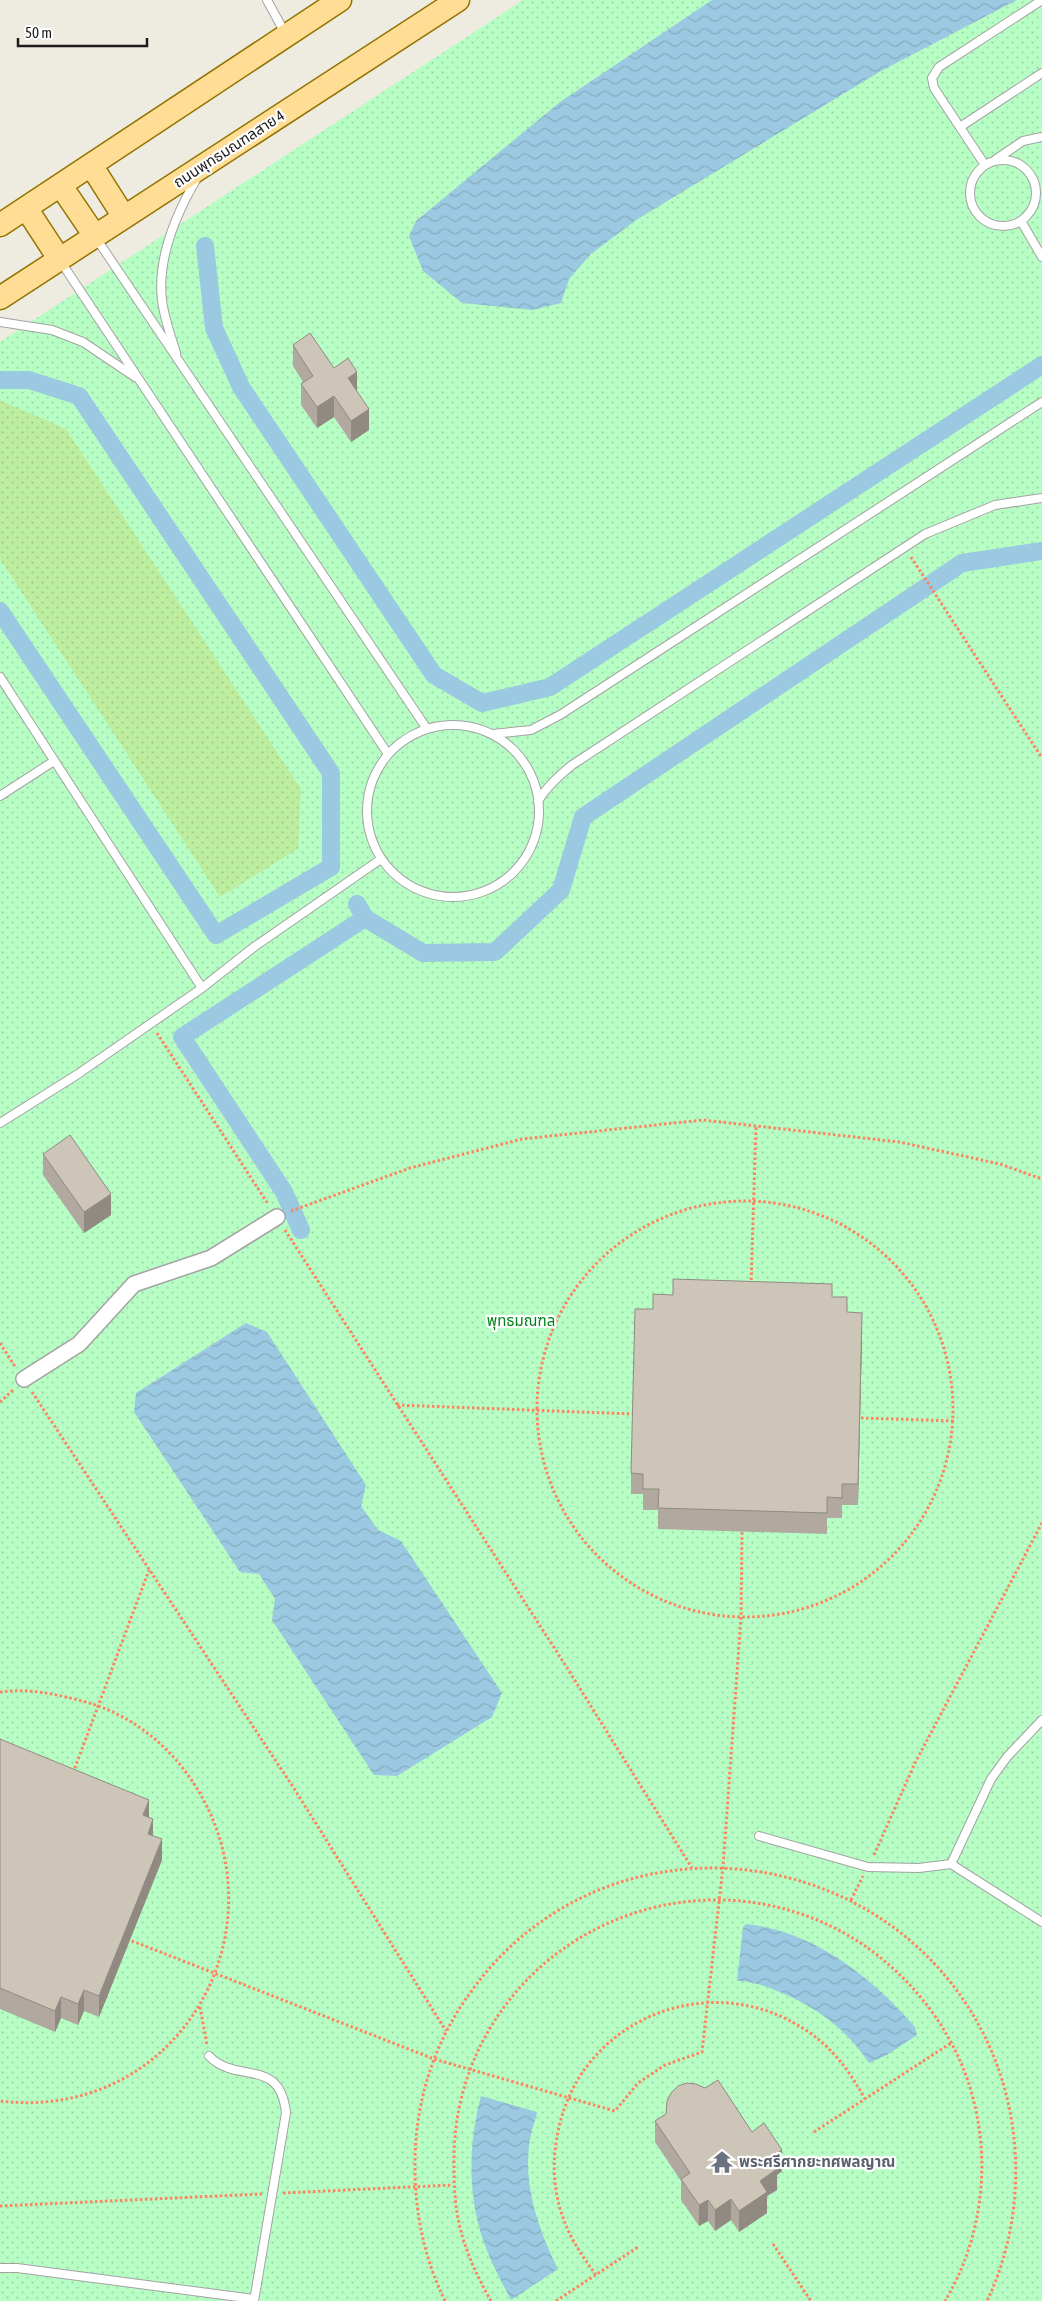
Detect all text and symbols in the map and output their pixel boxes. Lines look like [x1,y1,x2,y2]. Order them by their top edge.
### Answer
scale bar [18,15,146,47]
text: 50 m [25,24,52,41]
street label: ถนนพุทธมณฑลสาย 4 [170,106,288,192]
park label: พุทธมณฑล [487,1312,555,1330]
temple icon: พระศรีศากยะทศพลญาณ [709,2149,735,2175]
place label: พระศรีศากยะทศพลญาณ [739,2153,895,2170]

